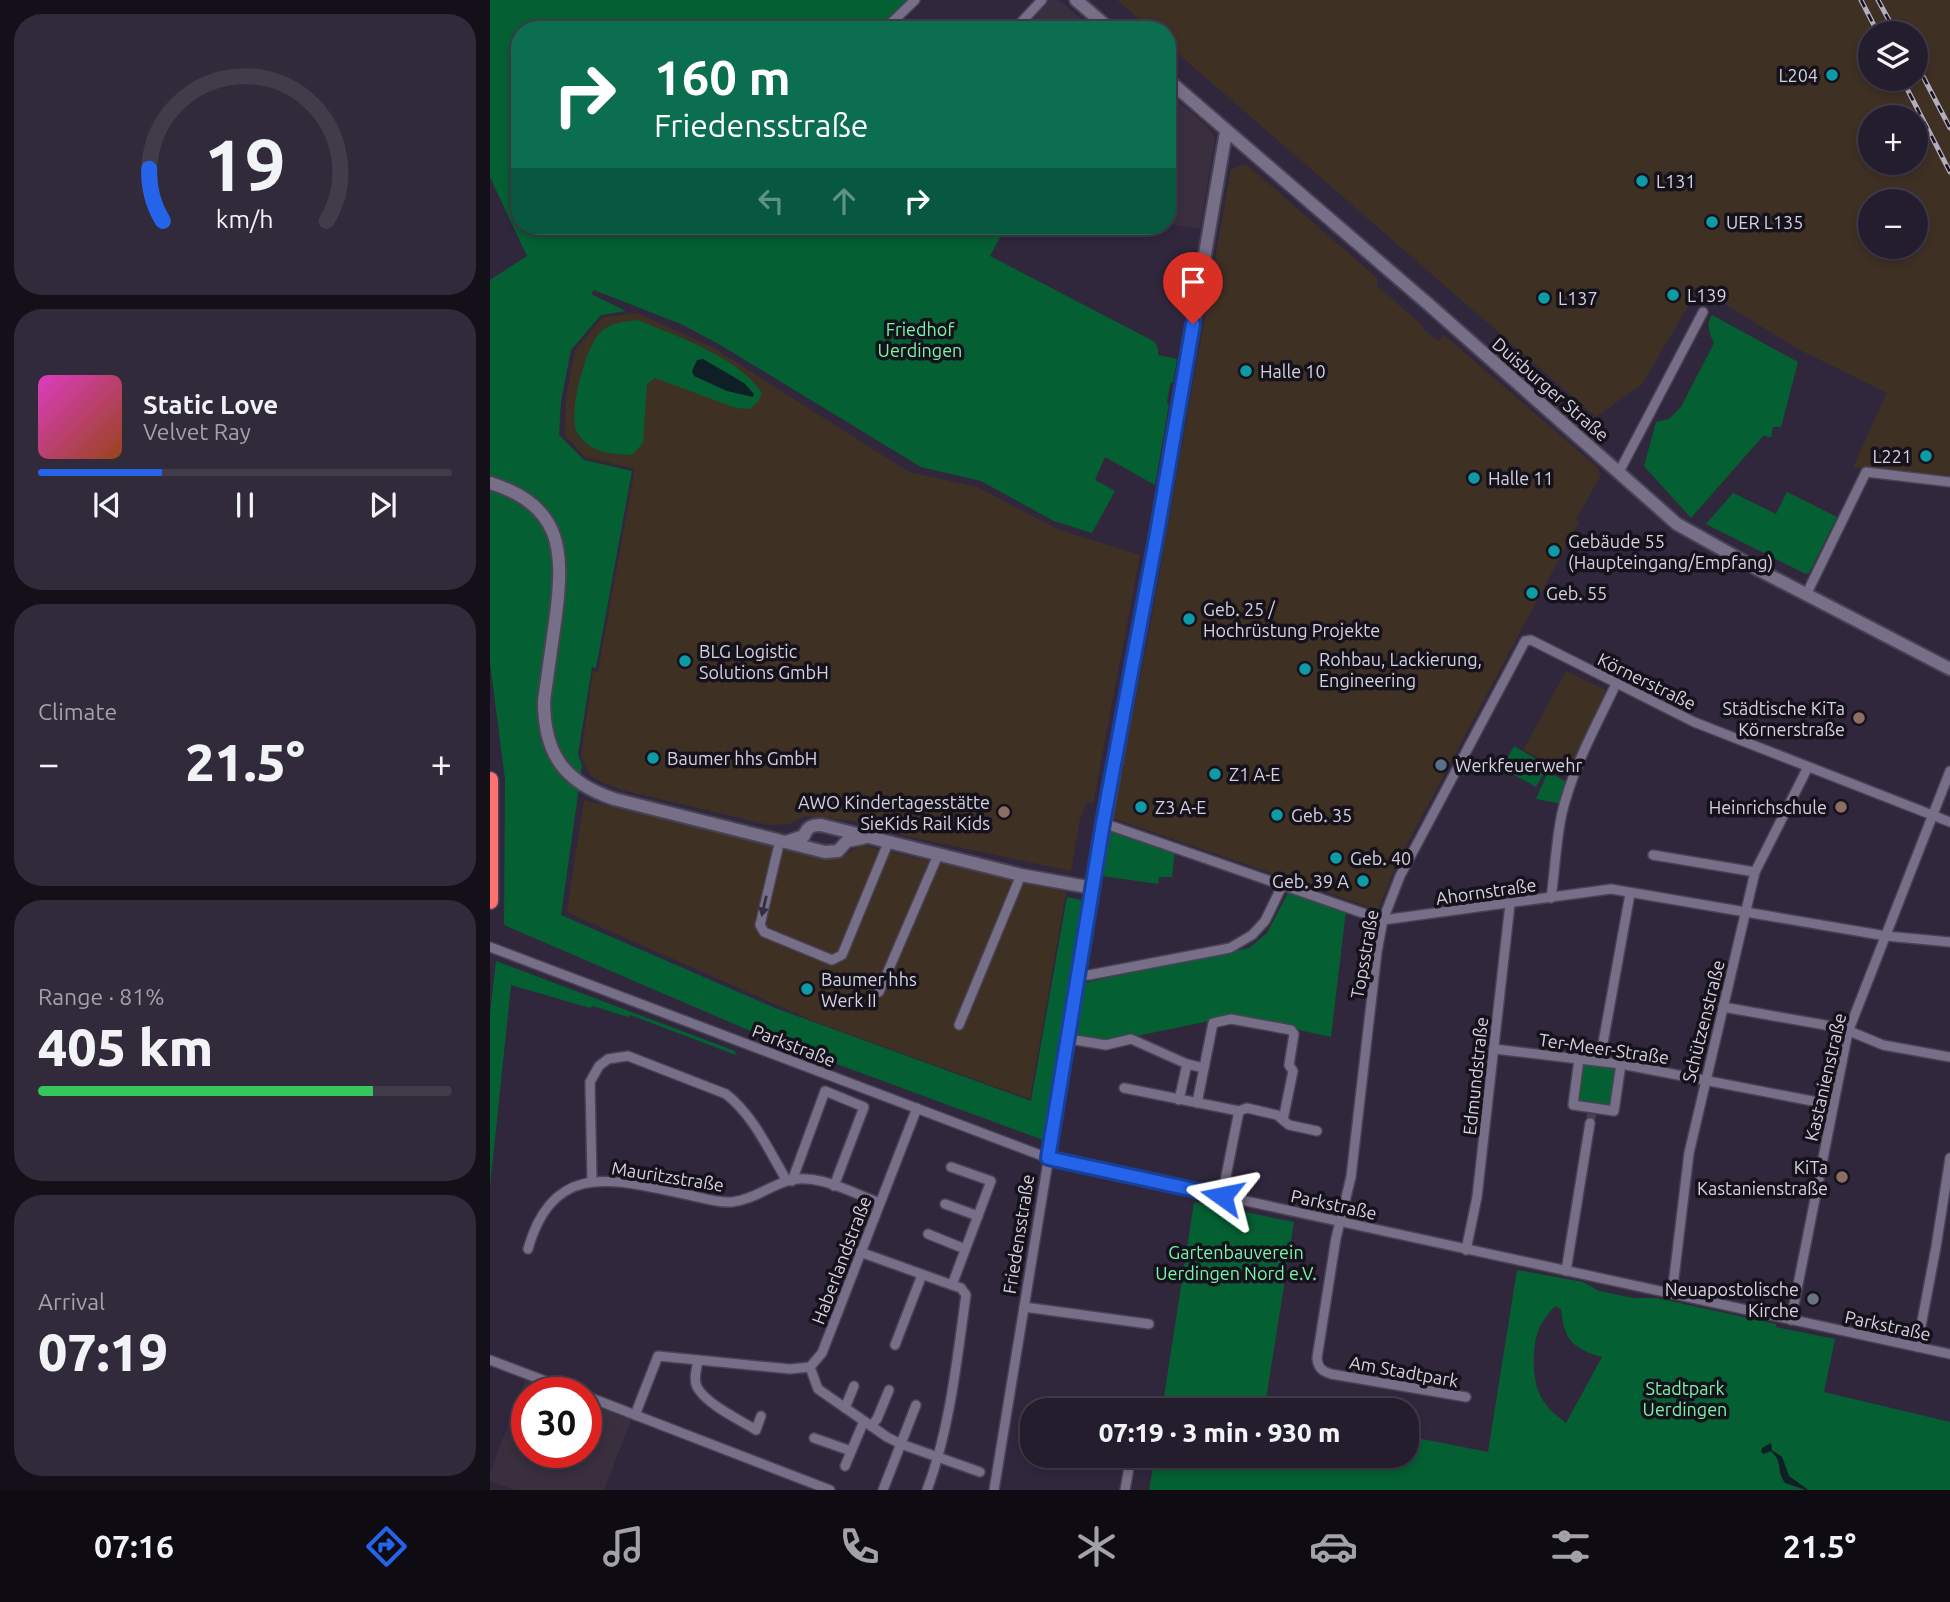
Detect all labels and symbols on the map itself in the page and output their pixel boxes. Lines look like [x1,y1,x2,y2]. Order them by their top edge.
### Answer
place label: L204 [1778,65,1818,85]
marker: L204 [1824,67,1840,83]
place label: L131 [1656,171,1696,191]
marker: L131 [1634,173,1650,189]
place label: UER L135 [1726,212,1803,232]
marker: UER L135 [1704,214,1720,230]
pin [1163,252,1223,324]
place label: L139 [1687,285,1727,305]
marker: L139 [1665,287,1681,303]
place label: L137 [1558,288,1598,308]
marker: L137 [1536,290,1552,306]
park label: Friedhof Uerdingen [878,319,962,360]
street label: Duisburger Straße [1489,333,1613,445]
place label: Halle 10 [1260,361,1326,381]
marker: Halle 10 [1238,363,1254,379]
place label: L221 [1872,446,1912,466]
marker: L221 [1918,448,1934,464]
place label: Halle 11 [1488,468,1554,488]
marker: Halle 11 [1466,470,1482,486]
place label: Gebäude 55 (Haupteingang/Empfang) [1568,531,1773,573]
marker: Gebäude 55 (Haupteingang/Empfang) [1546,543,1562,559]
place label: Geb. 55 [1546,583,1607,603]
marker: Geb. 55 [1524,585,1540,601]
place label: Geb. 25 / Hochrüstung Projekte [1203,599,1380,640]
marker: Geb. 25 / Hochrüstung Projekte [1181,611,1197,627]
place label: BLG Logistic Solutions GmbH [699,641,829,682]
place label: Rohbau, Lackierung, Engineering [1319,649,1482,690]
street label: Körnerstraße [1595,649,1699,713]
marker: BLG Logistic Solutions GmbH [677,653,693,669]
marker: Rohbau, Lackierung, Engineering [1297,661,1313,677]
place label: Städtische KiTa Körnerstraße [1723,698,1845,739]
marker: Städtische KiTa Körnerstraße [1851,710,1867,726]
place label: Baumer hhs GmbH [667,748,817,768]
marker: Baumer hhs GmbH [645,750,661,766]
place label: Werkfeuerwehr [1455,755,1583,775]
marker: Werkfeuerwehr [1433,757,1449,773]
place label: Z1 A-E [1229,764,1280,784]
marker: Z1 A-E [1207,766,1223,782]
place label: AWO Kindertagesstätte SieKids Rail Kids [798,792,990,833]
place label: Z3 A-E [1155,797,1206,817]
place label: Heinrichschule [1709,797,1827,817]
marker: Z3 A-E [1133,799,1149,815]
marker: Heinrichschule [1833,799,1849,815]
marker: AWO Kindertagesstätte SieKids Rail Kids [996,804,1012,820]
place label: Geb. 35 [1291,805,1352,825]
marker: Geb. 35 [1269,807,1285,823]
place label: Geb. 40 [1350,848,1411,868]
marker: Geb. 40 [1328,850,1344,866]
place label: Geb. 39 A [1272,871,1349,891]
marker: Geb. 39 A [1355,873,1371,889]
street label: Ahornstraße [1434,874,1538,908]
one-way arrow [758,895,769,917]
street label: Topsstraße [1346,908,1382,1000]
street label: Schützenstraße [1678,958,1728,1084]
place label: Baumer hhs Werk II [821,969,917,1010]
marker: Baumer hhs Werk II [799,981,815,997]
street label: Kastanienstraße [1801,1011,1849,1143]
street label: Edmundstraße [1459,1016,1491,1136]
street label: Parkstraße [750,1020,838,1070]
street label: Ter-Meer-Straße [1538,1029,1670,1067]
street label: Mauritzstraße [610,1157,726,1195]
place label: KiTa Kastanienstraße [1697,1157,1828,1198]
position arrow [1185,1159,1259,1233]
marker: KiTa Kastanienstraße [1834,1169,1850,1185]
street label: Friedensstraße [999,1173,1037,1295]
street label: Parkstraße [1289,1185,1379,1223]
street label: Haberlandstraße [807,1193,875,1327]
park label: Gartenbauverein Uerdingen Nord e.V. [1155,1242,1317,1283]
place label: Neuapostolische Kirche [1665,1279,1799,1320]
marker: Neuapostolische Kirche [1805,1291,1821,1307]
street label: Parkstraße [1843,1306,1933,1344]
street label: Am Stadtpark [1348,1352,1460,1390]
speed limit sign: 30 [511,1377,602,1468]
park label: Stadtpark Uerdingen [1643,1378,1727,1419]

